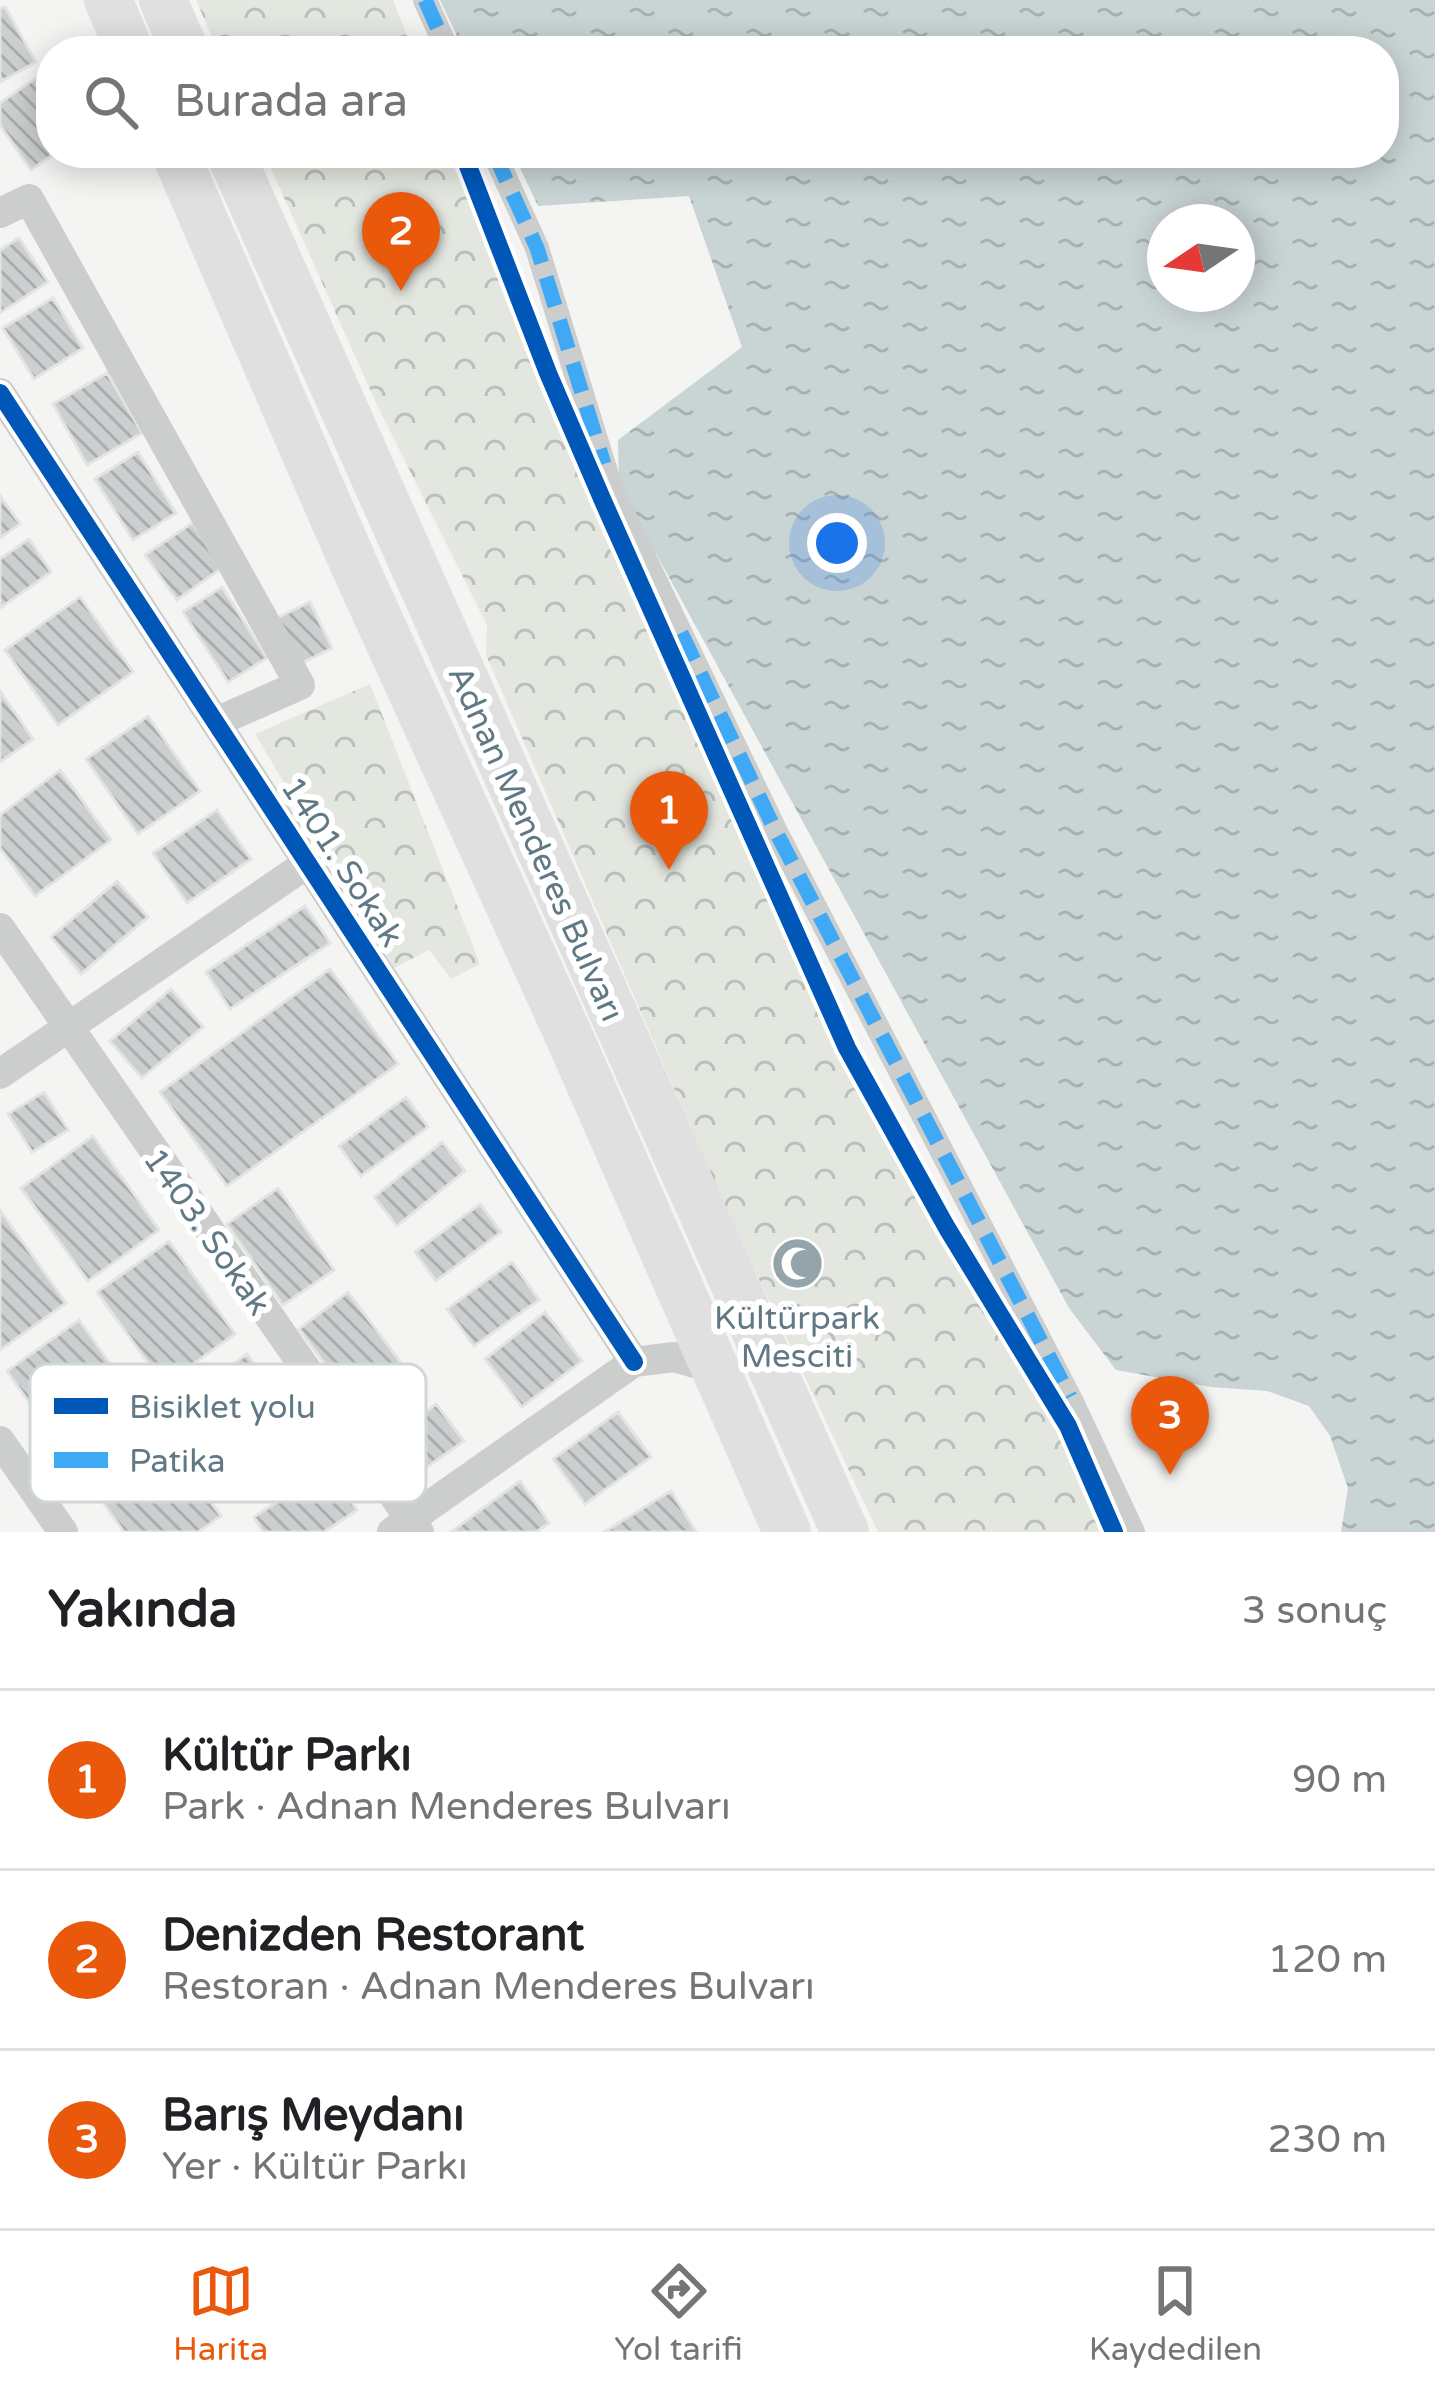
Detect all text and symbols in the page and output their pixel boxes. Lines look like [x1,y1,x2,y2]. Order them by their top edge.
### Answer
search box [36,36,1399,168]
icon: search [78,69,144,135]
text: Burada ara [174,75,408,129]
pin: 2 [362,192,440,291]
north arrow [1147,204,1255,312]
your location [807,513,867,573]
street label: Adnan Menderes Bulvarı [440,660,632,1027]
street label: 1401. Sokak [272,770,411,954]
pin: 1 [630,771,708,870]
street label: 1403. Sokak [135,1141,279,1323]
mosque icon: Kültürpark Mesciti [769,1235,825,1291]
place label: Kültürpark Mesciti [714,1299,880,1376]
legend [30,1364,426,1502]
pin: 3 [1131,1376,1209,1475]
text: Bisiklet yolu [129,1388,316,1427]
text: Patika [129,1442,226,1481]
text: Yakında [48,1579,238,1641]
text: 3 sonuç [1242,1587,1387,1634]
text: Kültür Parkı [162,1729,412,1783]
text: 1 [75,1756,99,1803]
text: 90 m [1292,1756,1387,1803]
text: Park · Adnan Menderes Bulvarı [162,1783,731,1830]
text: Denizden Restorant [162,1909,584,1963]
text: 2 [75,1936,99,1983]
text: 120 m [1268,1936,1387,1983]
text: Restoran · Adnan Menderes Bulvarı [162,1963,815,2010]
text: Barış Meydanı [162,2089,464,2143]
text: 3 [75,2116,99,2163]
text: 230 m [1268,2116,1387,2163]
text: Yer · Kültür Parkı [162,2143,468,2190]
tab: Harita [173,2258,268,2369]
tab: Yol tarifi [614,2258,743,2369]
tab: Kaydedilen [1089,2258,1262,2369]

